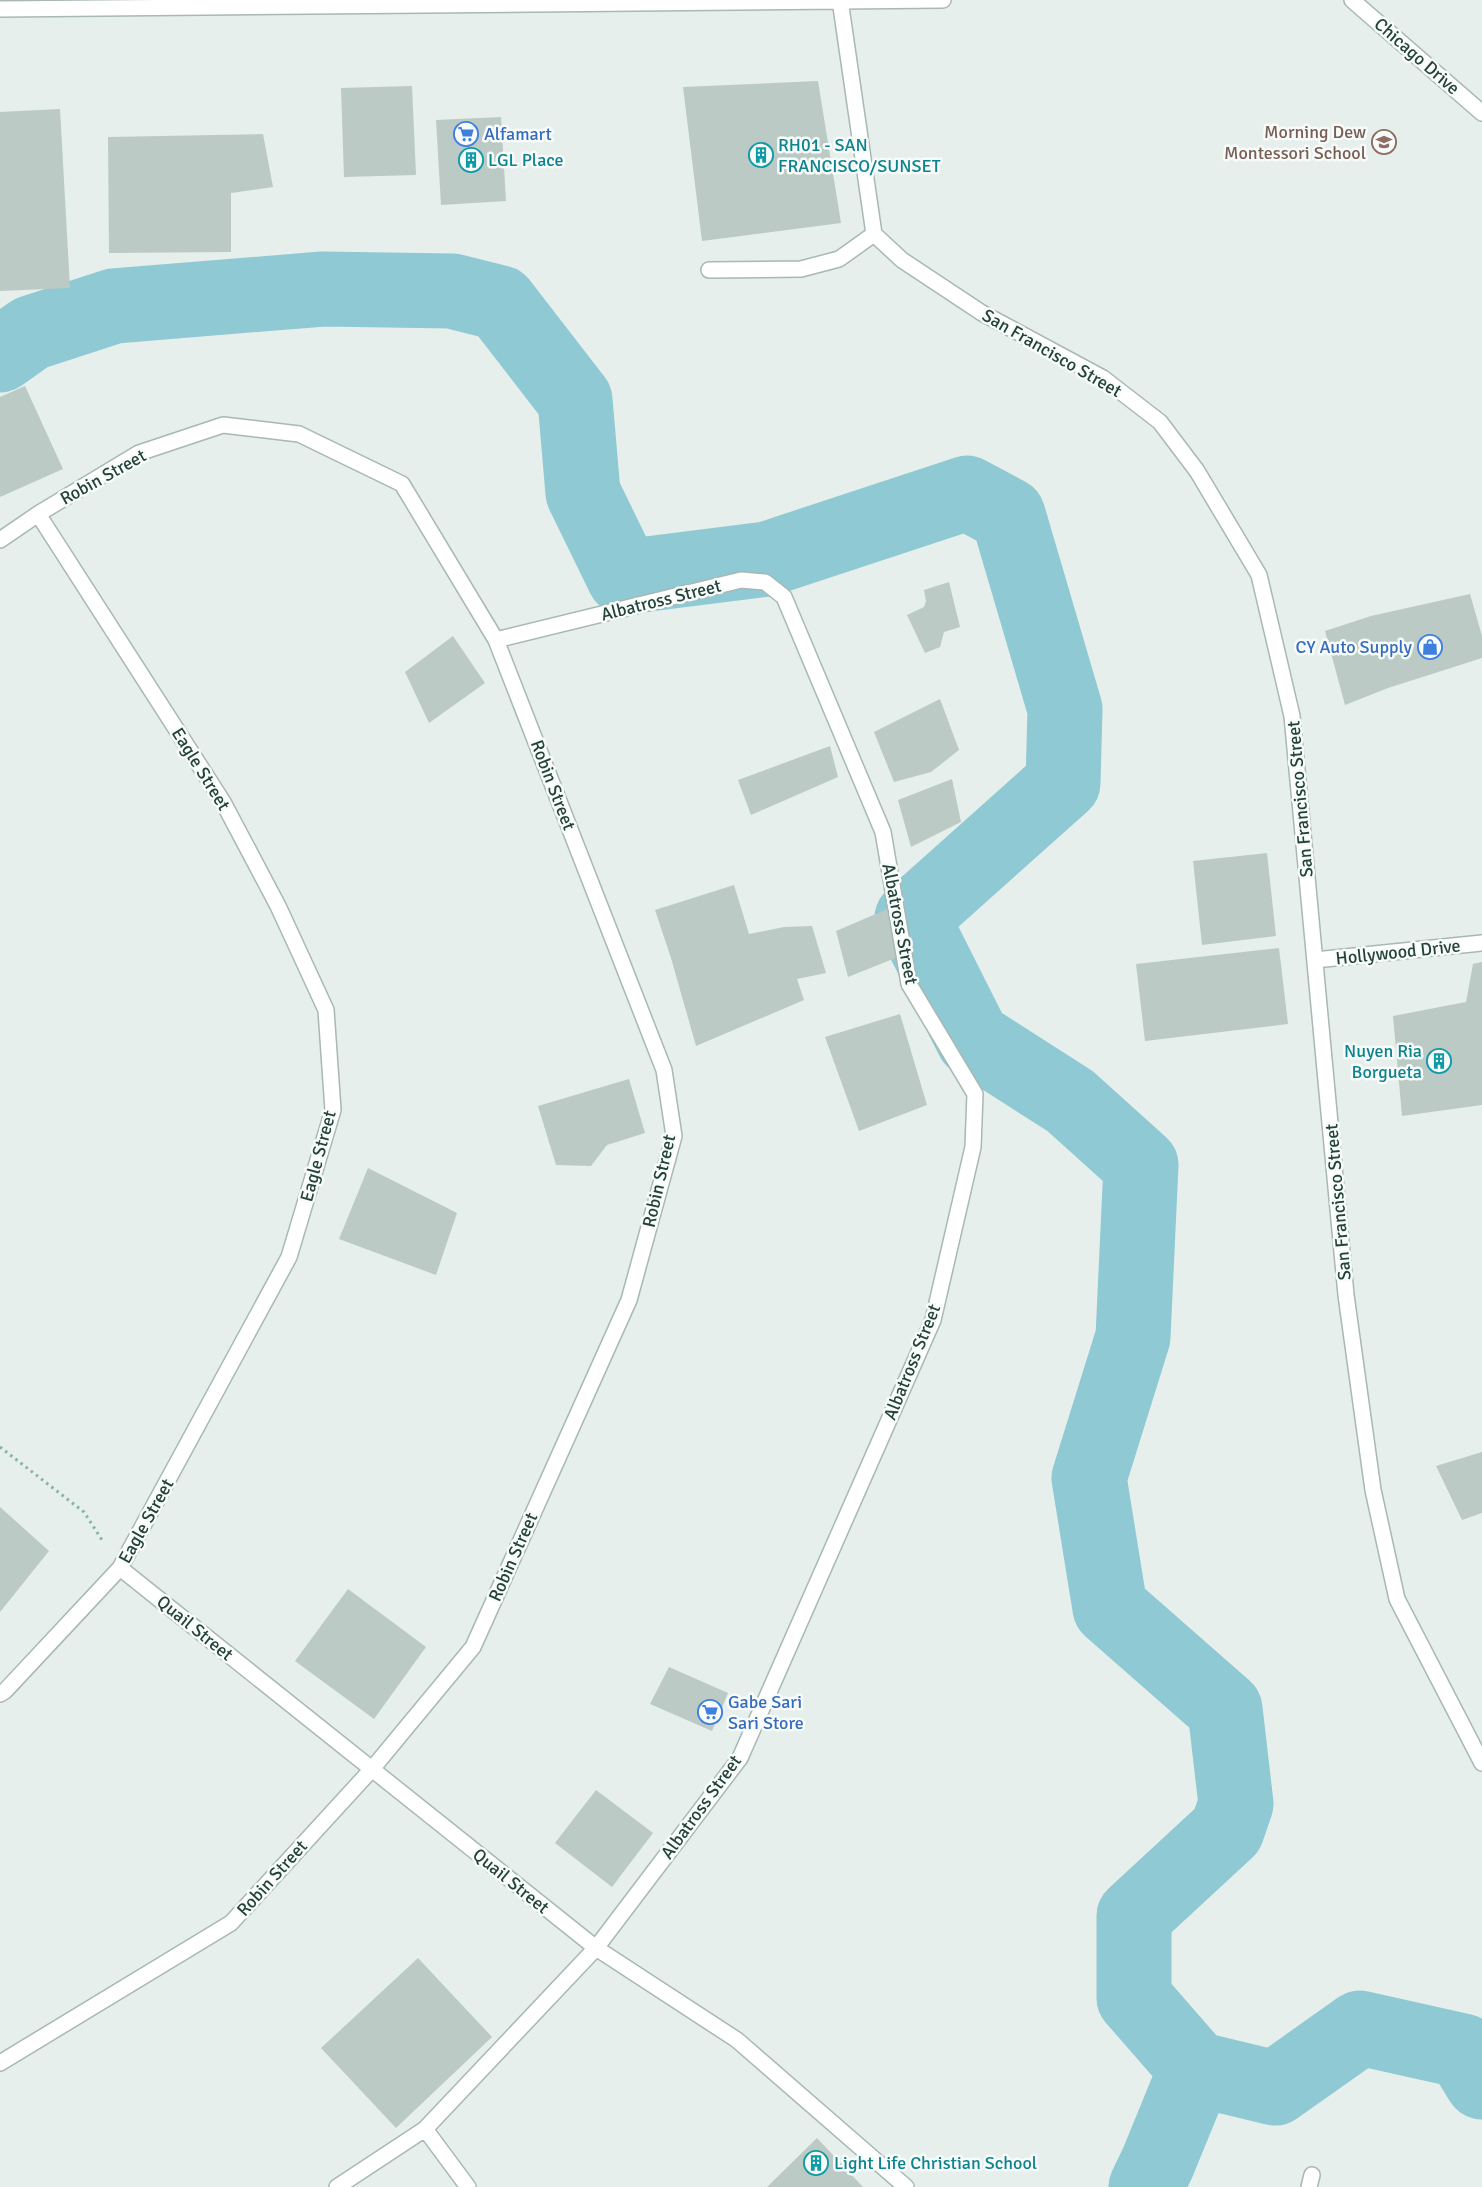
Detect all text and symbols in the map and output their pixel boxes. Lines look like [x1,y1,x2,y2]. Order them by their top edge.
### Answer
street label: Chicago Drive [1370,13,1464,99]
supermarket icon: Alfamart [453,121,479,147]
place label: Morning Dew Montessori School [1224,121,1366,164]
place label: Alfamart [484,123,552,145]
school or university icon: Morning Dew Montessori School [1371,129,1397,155]
place label: RH01 - SAN FRANCISCO/SUNSET [778,134,941,177]
building icon: RH01 - SAN FRANCISCO/SUNSET [748,142,774,168]
building icon: LGL Place [458,147,484,173]
place label: LGL Place [488,149,564,171]
street label: San Francisco Street [978,304,1126,402]
street label: Robin Street [56,444,150,510]
street label: Albatross Street [599,574,723,626]
shop icon: CY Auto Supply [1417,634,1443,660]
place label: CY Auto Supply [1296,636,1413,658]
street label: San Francisco Street [1282,720,1318,878]
street label: Eagle Street [167,723,235,815]
street label: Robin Street [526,737,580,833]
street label: Albatross Street [877,861,923,987]
street label: Hollywood Drive [1335,935,1461,969]
place label: Nuyen Ria Borgueta [1344,1040,1422,1083]
building icon: Nuyen Ria Borgueta [1426,1048,1452,1074]
street label: Eagle Street [295,1108,341,1204]
street label: San Francisco Street [1320,1123,1356,1281]
street label: Robin Street [638,1132,680,1230]
street label: Albatross Street [879,1301,945,1423]
street label: Eagle Street [114,1475,178,1567]
street label: Robin Street [484,1509,542,1605]
street label: Quail Street [152,1591,238,1665]
place label: Gabe Sari Sari Store [728,1691,804,1734]
supermarket icon: Gabe Sari Sari Store [697,1699,723,1725]
street label: Albatross Street [656,1751,746,1863]
street label: Robin Street [232,1835,312,1921]
street label: Quail Street [468,1844,554,1918]
building icon: Light Life Christian School [803,2150,829,2176]
place label: Light Life Christian School [834,2152,1037,2174]

